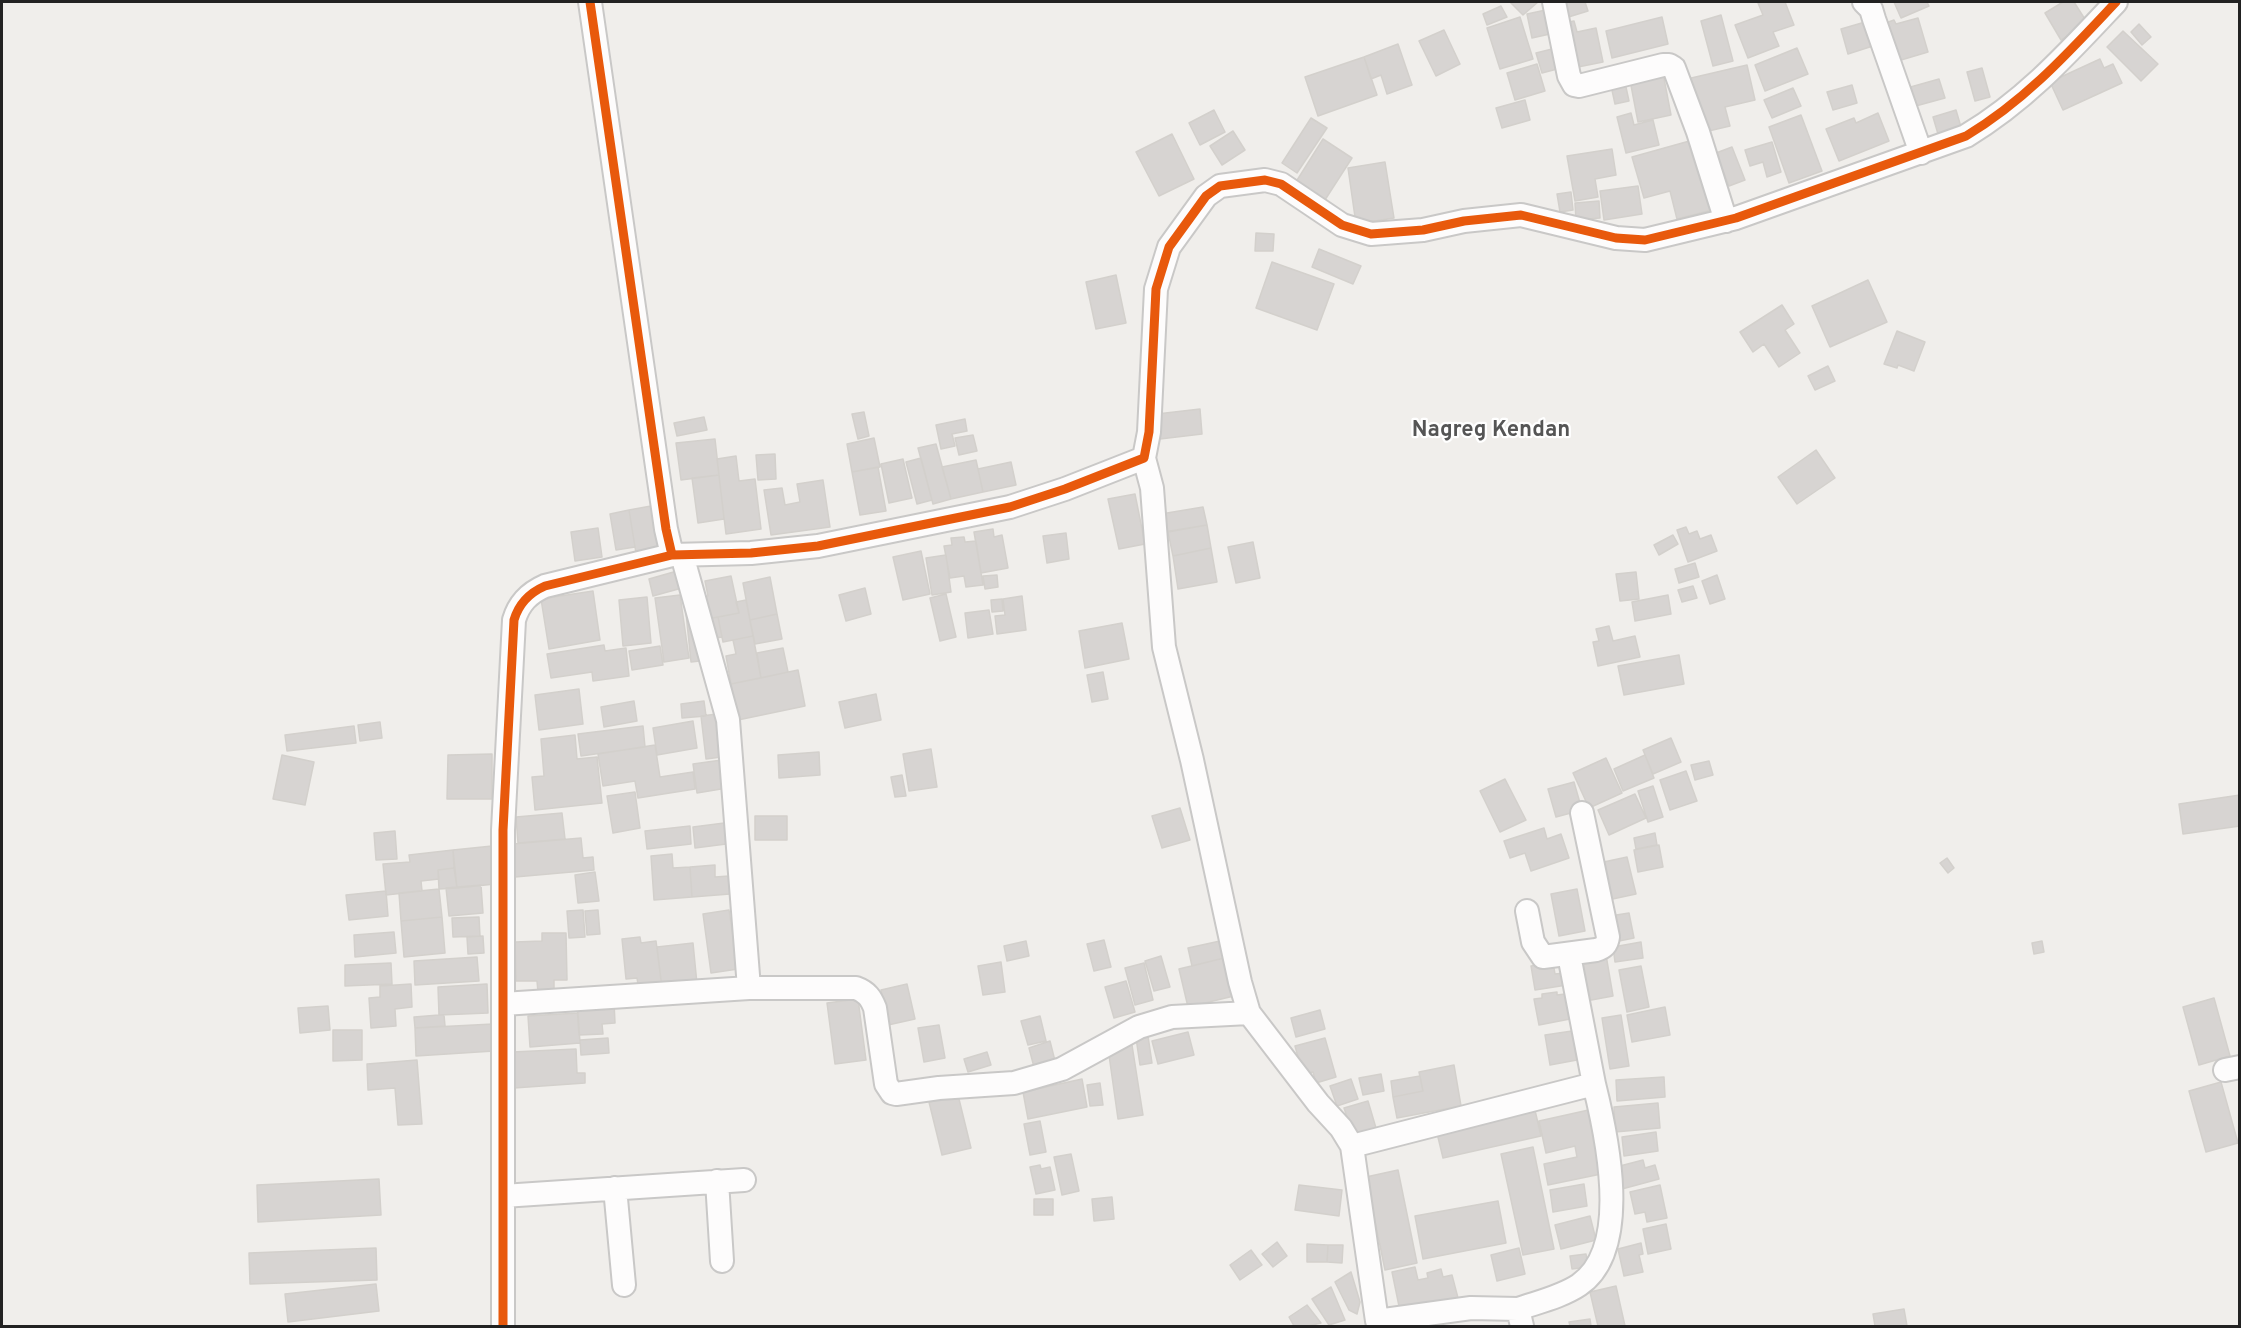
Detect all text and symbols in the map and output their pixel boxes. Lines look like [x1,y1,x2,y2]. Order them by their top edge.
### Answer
district label: Nagreg Kendan [1412,419,1570,445]

